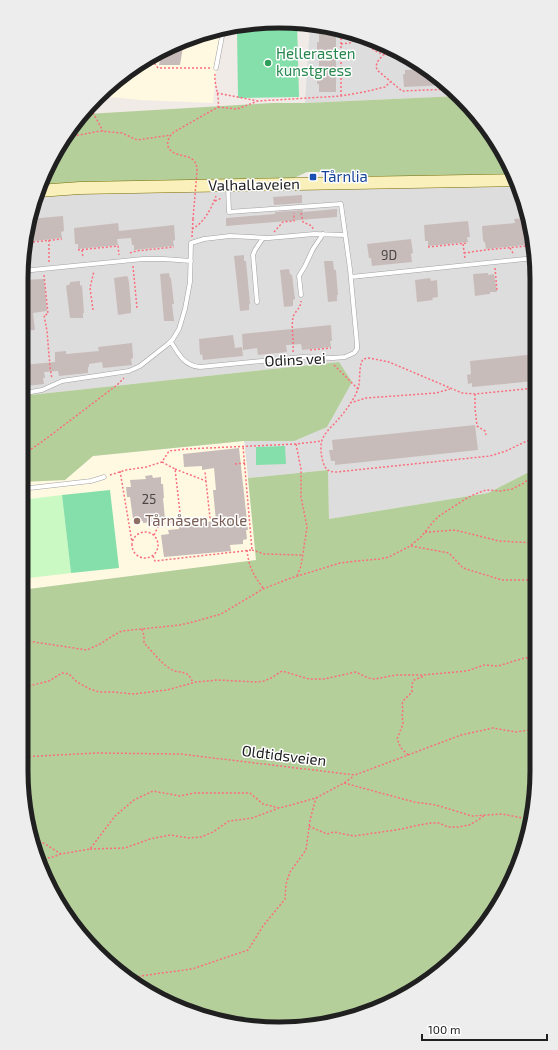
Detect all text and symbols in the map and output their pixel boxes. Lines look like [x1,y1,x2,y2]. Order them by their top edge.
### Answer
place label: Hellerasten kunstgress [276,44,355,79]
marker: Hellerasten kunstgress [263,58,273,68]
place label: Tårnlia [321,167,368,185]
marker: Tårnlia [308,172,318,182]
street label: Valhallaveien [208,174,300,194]
house number: 9D [381,247,397,263]
street label: Odins vei [264,348,326,370]
house number: 25 [142,491,156,507]
place label: Tårnåsen skole [145,511,247,529]
marker: Tårnåsen skole [132,516,142,526]
street label: Oldtidsveien [241,741,327,769]
scale bar [422,1016,547,1042]
text: 100 m [428,1022,460,1036]

